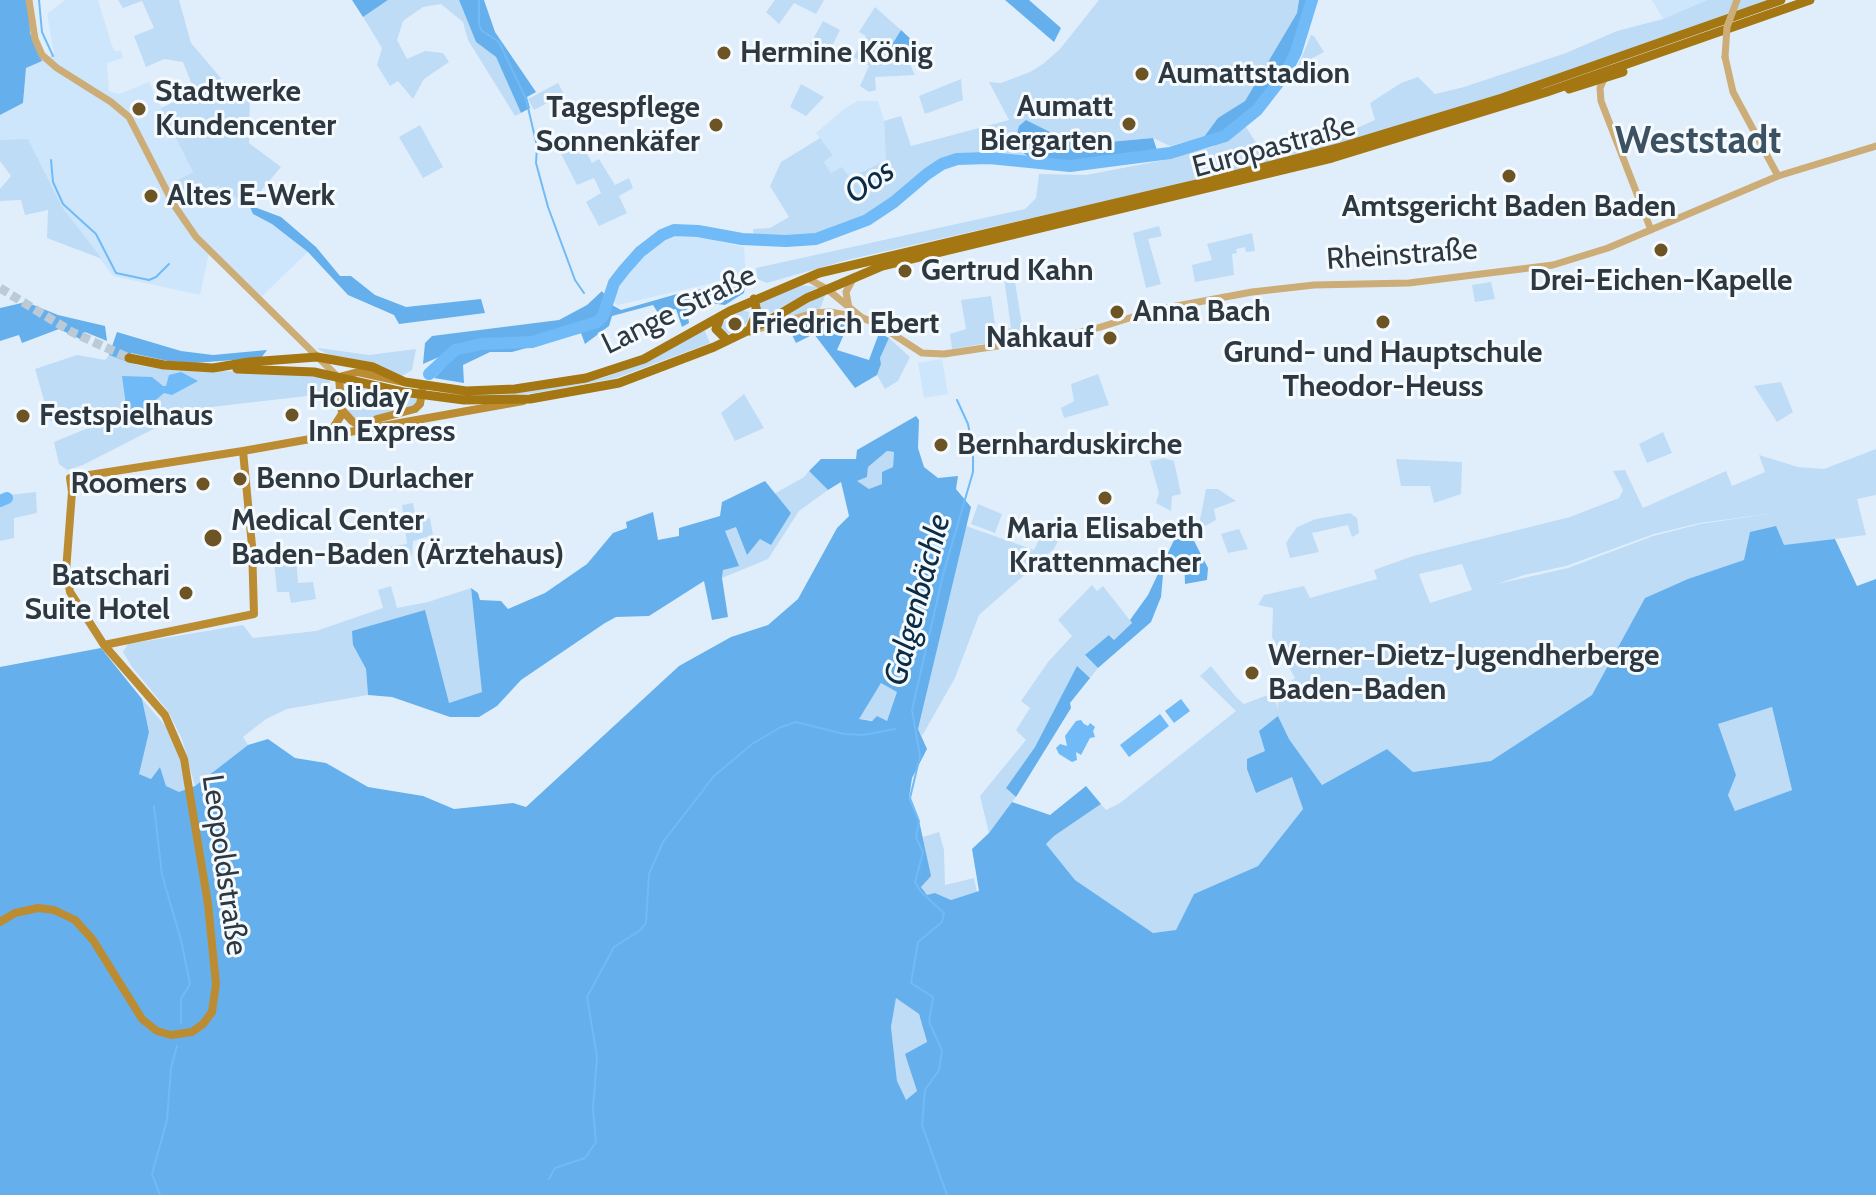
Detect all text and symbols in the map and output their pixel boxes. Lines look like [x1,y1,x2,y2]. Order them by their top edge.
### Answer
place label: Hermine König [740,35,933,71]
marker: Hermine König [715,44,733,62]
place label: Aumattstadion [1158,56,1350,92]
marker: Aumattstadion [1133,65,1151,83]
place label: Stadtwerke Kundencenter [155,74,336,144]
place label: Aumatt Biergarten [980,89,1113,160]
place label: Tagespflege Sonnenkäfer [536,90,700,160]
marker: Stadtwerke Kundencenter [130,100,148,118]
street label: Europastraße [1189,108,1359,186]
marker: Aumatt Biergarten [1120,115,1138,133]
marker: Tagespflege Sonnenkäfer [707,116,725,134]
district label: Weststadt [1615,119,1781,165]
water label: Oos [838,152,902,212]
marker: Amtsgericht Baden Baden [1500,167,1518,185]
place label: Altes E-Werk [167,178,335,214]
marker: Altes E-Werk [142,187,160,205]
place label: Amtsgericht Baden Baden [1342,189,1676,225]
street label: Rheinstraße [1325,232,1479,278]
marker: Drei-Eichen-Kapelle [1652,241,1670,259]
place label: Gertrud Kahn [921,253,1093,289]
street label: Lange Straße [596,257,762,363]
marker: Gertrud Kahn [896,262,914,280]
place label: Drei-Eichen-Kapelle [1530,263,1792,299]
place label: Anna Bach [1133,294,1270,330]
marker: Anna Bach [1108,303,1126,321]
place label: Friedrich Ebert [751,306,939,342]
marker: Grund- und Hauptschule Theodor-Heuss [1374,313,1392,331]
marker: Friedrich Ebert [726,315,744,333]
place label: Nahkauf [986,320,1094,356]
marker: Nahkauf [1101,329,1119,347]
place label: Grund- und Hauptschule Theodor-Heuss [1224,335,1542,406]
place label: Holiday Inn Express [308,380,455,450]
place label: Festspielhaus [39,398,213,434]
marker: Holiday Inn Express [283,406,301,424]
marker: Festspielhaus [14,407,32,425]
place label: Bernharduskirche [957,427,1182,463]
marker: Bernharduskirche [932,436,950,454]
place label: Benno Durlacher [256,461,473,497]
place label: Roomers [70,466,187,502]
marker: Benno Durlacher [231,470,249,488]
marker: Roomers [194,475,212,493]
marker: Maria Elisabeth Krattenmacher [1096,489,1114,507]
place label: Medical Center Baden-Baden (Ärztehaus) [231,503,564,574]
water label: Galgenbächle [877,510,959,690]
place label: Maria Elisabeth Krattenmacher [1006,511,1204,582]
marker: Medical Center Baden-Baden (Ärztehaus) [202,527,224,549]
place label: Batschari Suite Hotel [24,558,170,628]
marker: Batschari Suite Hotel [177,584,195,602]
place label: Werner-Dietz-Jugendherberge Baden-Baden [1268,638,1659,708]
marker: Werner-Dietz-Jugendherberge Baden-Baden [1243,664,1261,682]
street label: Leopoldstraße [194,772,254,958]

